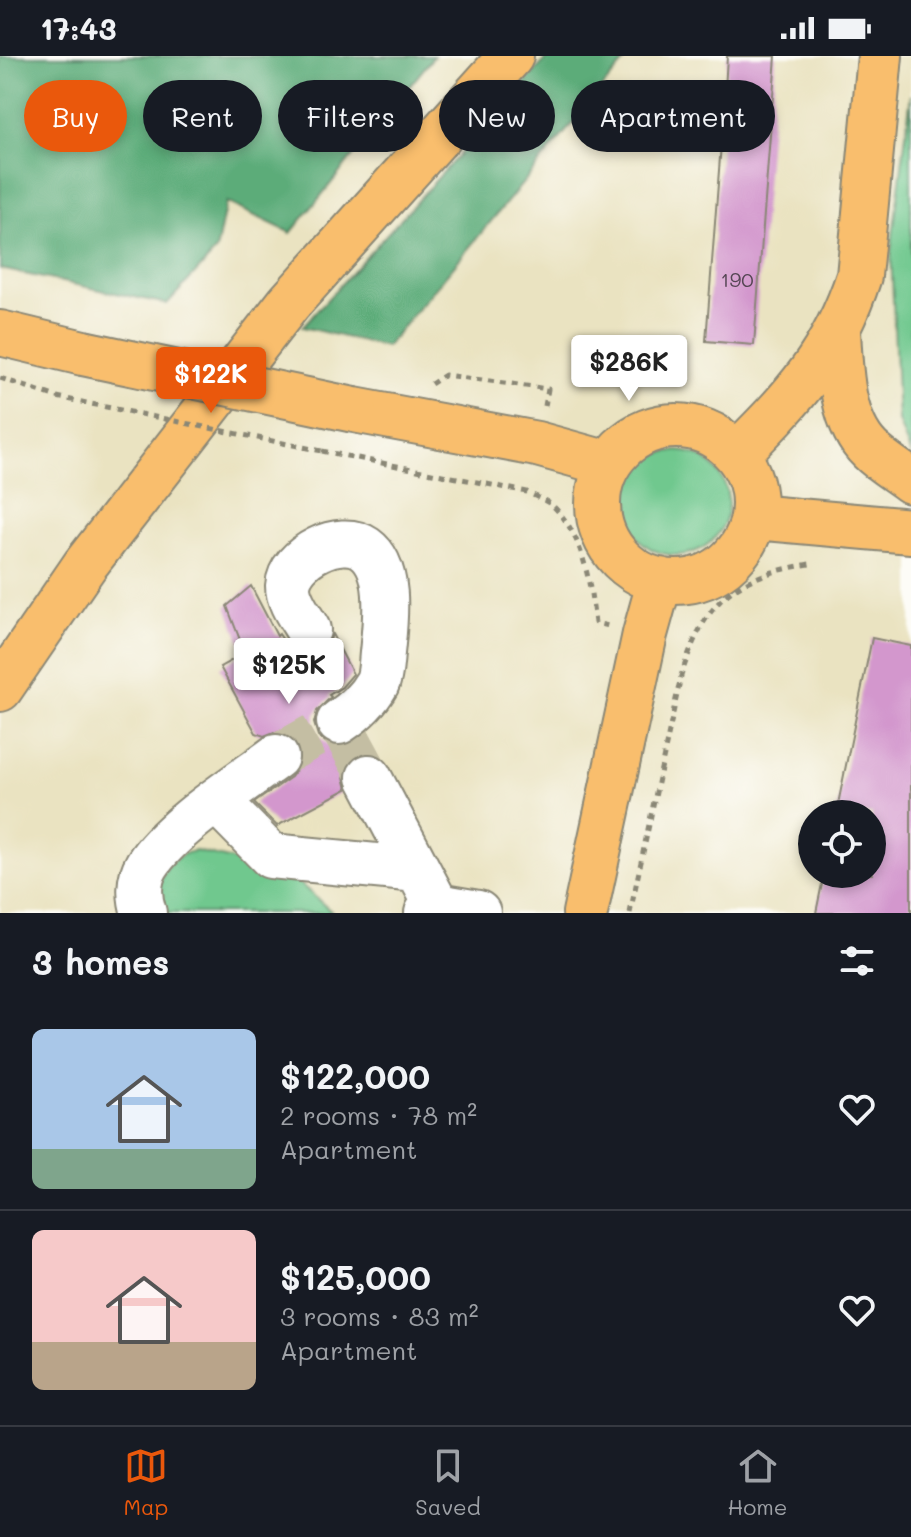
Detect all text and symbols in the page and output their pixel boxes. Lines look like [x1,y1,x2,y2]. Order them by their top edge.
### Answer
text: 17:43 [40,8,117,48]
chip: Buy [24,80,127,152]
chip: Rent [143,80,262,152]
chip: Filters [278,80,423,152]
chip: New [439,80,555,152]
chip: Apartment [571,80,775,152]
house number: 190 [720,266,754,292]
pin: $286K [573,335,685,403]
text: $286K [589,344,669,378]
pin: $122K [155,347,267,415]
text: $122K [174,356,248,390]
pin: $125K [233,638,345,706]
text: $125K [252,647,326,681]
map controls [798,800,886,888]
button: locate [798,800,886,888]
text: 3 homes [32,939,169,984]
icon: filters [835,939,879,983]
text: $122,000 [280,1053,430,1098]
icon: home [96,1061,192,1157]
icon: heart [835,1087,879,1131]
text: 2 rooms · 78 m² [280,1098,477,1132]
text: Apartment [280,1132,417,1166]
text: $125,000 [280,1254,431,1299]
icon: home [96,1262,192,1358]
icon: heart [835,1288,879,1332]
text: 3 rooms · 83 m² [280,1299,479,1333]
text: Apartment [280,1333,417,1367]
tab: Map [123,1444,168,1521]
tab: Saved [415,1444,481,1521]
tab: Home [728,1444,787,1521]

